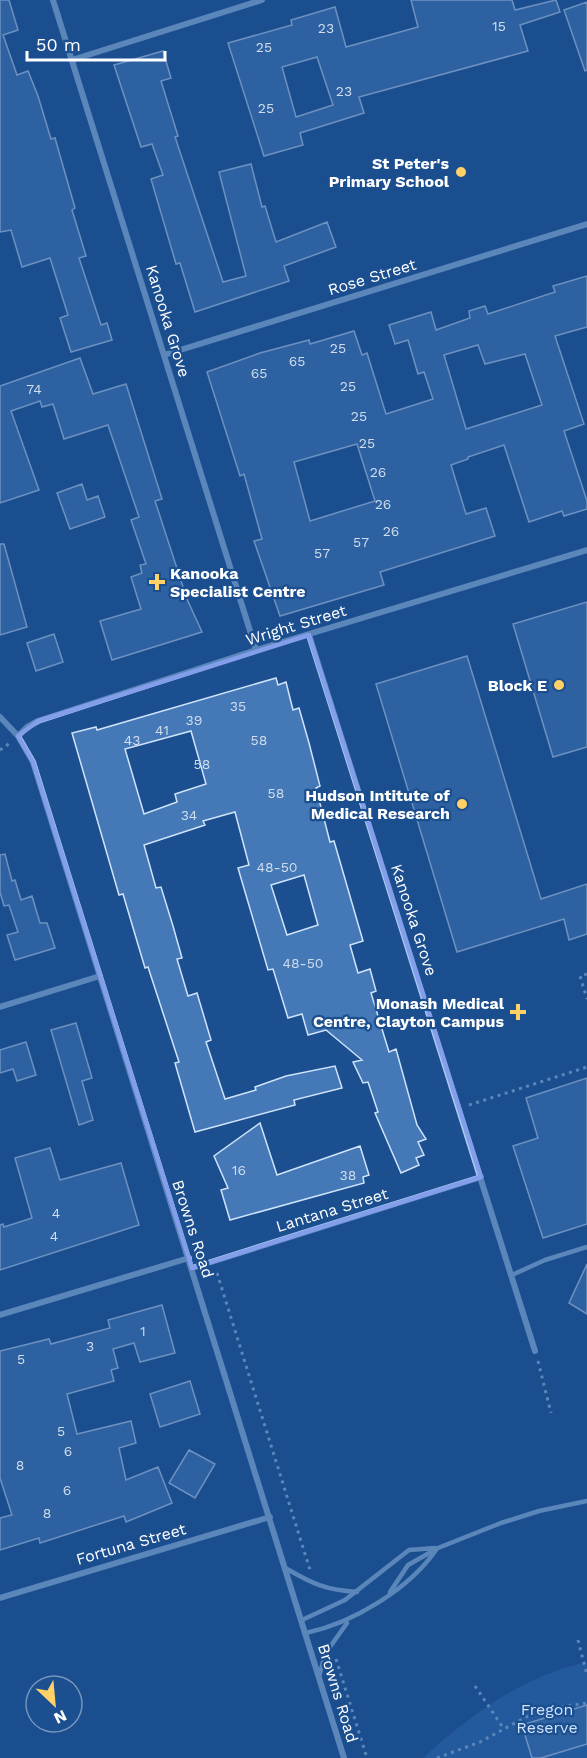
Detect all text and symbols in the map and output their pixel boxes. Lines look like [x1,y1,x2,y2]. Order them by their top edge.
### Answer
house number: 15 [492,18,506,34]
house number: 23 [318,20,334,36]
scale bar [27,24,165,62]
text: 50 m [36,34,81,55]
house number: 25 [256,39,272,55]
house number: 23 [336,83,352,99]
house number: 25 [258,100,274,116]
place label: St Peter's Primary School [329,154,450,191]
marker: St Peter's Primary School [454,165,468,179]
street label: Rose Street [326,254,419,299]
street label: Kanooka Grove [142,263,194,379]
house number: 25 [330,340,346,356]
house number: 65 [289,353,305,369]
house number: 65 [251,365,267,381]
house number: 25 [340,378,356,394]
house number: 74 [26,381,42,397]
house number: 25 [351,408,367,424]
house number: 25 [359,435,375,451]
house number: 26 [370,464,386,480]
house number: 26 [375,496,391,512]
house number: 26 [383,523,399,539]
house number: 57 [353,534,369,550]
house number: 57 [314,545,330,561]
place label: Kanooka Specialist Centre [170,564,306,601]
marker: Kanooka Specialist Centre [148,573,166,591]
street label: Wright Street [243,601,349,649]
place label: Block E [488,676,547,695]
marker: Block E [552,678,566,692]
house number: 35 [230,698,246,714]
house number: 39 [186,712,202,728]
house number: 41 [155,722,169,738]
house number: 43 [124,732,140,748]
house number: 58 [251,732,267,748]
house number: 58 [194,756,210,772]
house number: 58 [268,785,284,801]
place label: Hudson Intitute of Medical Research [305,786,450,823]
marker: Hudson Intitute of Medical Research [455,797,469,811]
house number: 34 [181,807,197,823]
house number: 48-50 [256,859,298,875]
street label: Kanooka Grove [387,862,441,978]
house number: 48-50 [282,955,324,971]
place label: Monash Medical Centre, Clayton Campus [313,994,505,1031]
marker: Monash Medical Centre, Clayton Campus [509,1003,527,1021]
house number: 16 [232,1162,246,1178]
house number: 38 [340,1167,356,1183]
street label: Browns Road [168,1177,218,1281]
street label: Lantana Street [274,1184,391,1236]
house number: 4 [52,1205,60,1221]
house number: 4 [50,1228,58,1244]
house number: 1 [140,1323,146,1339]
house number: 3 [86,1338,94,1354]
house number: 5 [17,1351,25,1367]
house number: 5 [57,1423,65,1439]
house number: 6 [64,1443,72,1459]
house number: 8 [16,1457,24,1473]
house number: 6 [63,1482,71,1498]
house number: 8 [43,1505,51,1521]
street label: Fortuna Street [74,1519,188,1569]
street label: Browns Road [314,1641,362,1745]
north arrow [24,1674,84,1734]
park label: Fregon Reserve [516,1700,578,1737]
text: N [51,1706,70,1728]

